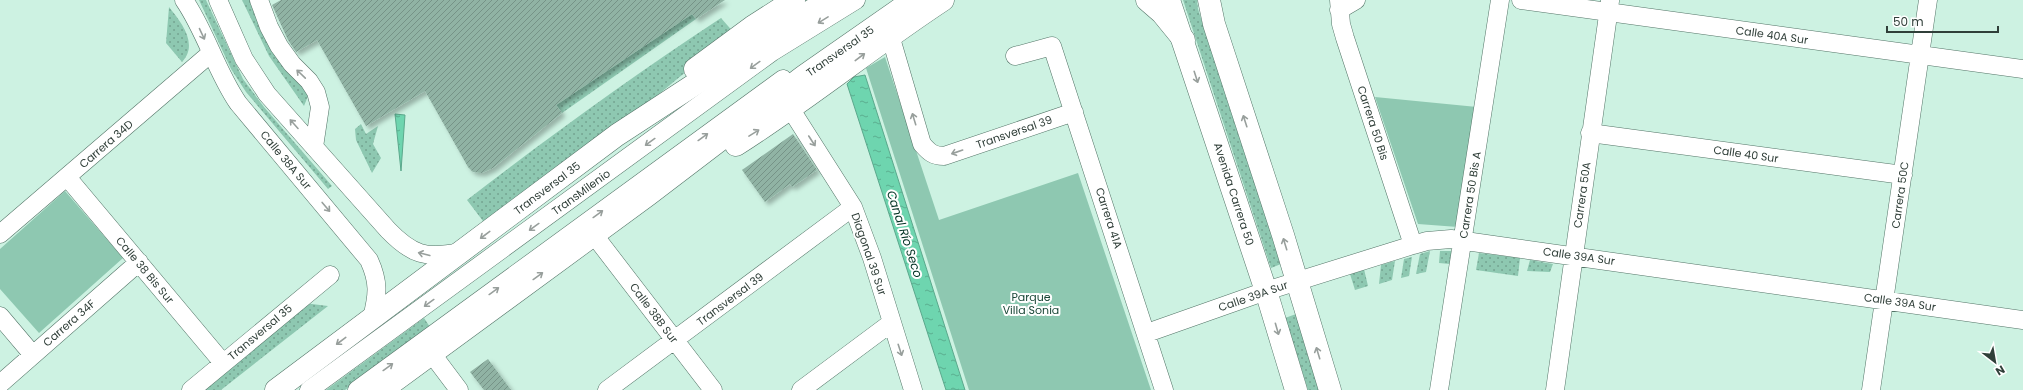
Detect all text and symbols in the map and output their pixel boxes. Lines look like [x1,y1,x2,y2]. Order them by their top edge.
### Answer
scale bar [1887,8,1998,34]
text: 50 m [1893,13,1924,30]
one-way arrow [817,17,829,25]
street label: Transversal 35 [803,22,877,80]
street label: Calle 40A Sur [1735,22,1809,48]
one-way arrow [199,28,206,40]
one-way arrow [855,53,866,62]
one-way arrow [750,61,761,69]
one-way arrow [296,69,306,78]
one-way arrow [1193,70,1200,83]
street label: Carrera 50 Bis [1353,84,1393,163]
street label: Transversal 39 [974,111,1054,153]
one-way arrow [910,113,917,126]
one-way arrow [1241,115,1249,127]
street label: Carrera 34D [76,116,137,172]
one-way arrow [289,119,298,130]
street label: Calle 38A Sur [257,127,315,193]
one-way arrow [748,129,759,137]
one-way arrow [698,133,709,141]
one-way arrow [808,135,816,147]
one-way arrow [644,137,655,146]
street label: Avenida Carrera 50 [1210,141,1258,248]
street label: Calle 40 Sur [1712,142,1780,166]
one-way arrow [952,148,964,156]
street label: Carrera 50 Bis A [1455,150,1485,240]
street label: Transversal 35 [510,158,584,218]
street label: Carrera 50A [1569,160,1595,229]
street label: Carrera 50C [1887,160,1913,230]
street label: TransMilenio [548,165,614,219]
street label: Carrera 41A [1092,185,1127,251]
water label: Canal Río Seco [883,188,927,280]
one-way arrow [322,202,331,213]
one-way arrow [593,210,604,218]
street label: Diagonal 39 Sur [847,211,891,297]
one-way arrow [528,222,539,231]
one-way arrow [480,230,491,239]
street label: Calle 38 Bis Sur [112,233,178,307]
one-way arrow [1281,238,1288,251]
street label: Calle 39A Sur [1542,243,1616,269]
one-way arrow [418,250,431,258]
street label: Transversal 39 [693,269,767,329]
one-way arrow [532,272,543,280]
street label: Calle 39A Sur [1216,277,1290,315]
street label: Calle 38B Sur [626,280,682,346]
one-way arrow [488,287,499,295]
park label: Parque Villa Sonia [1003,289,1059,318]
street label: Calle 39A Sur [1863,289,1937,315]
street label: Carrera 34F [39,296,99,350]
one-way arrow [423,299,434,308]
street label: Transversal 35 [224,300,296,364]
one-way arrow [1274,322,1281,335]
one-way arrow [335,337,346,345]
north arrow [1975,342,2015,382]
one-way arrow [897,343,904,356]
one-way arrow [1314,347,1322,359]
text: N [1992,362,2008,380]
one-way arrow [383,363,394,371]

